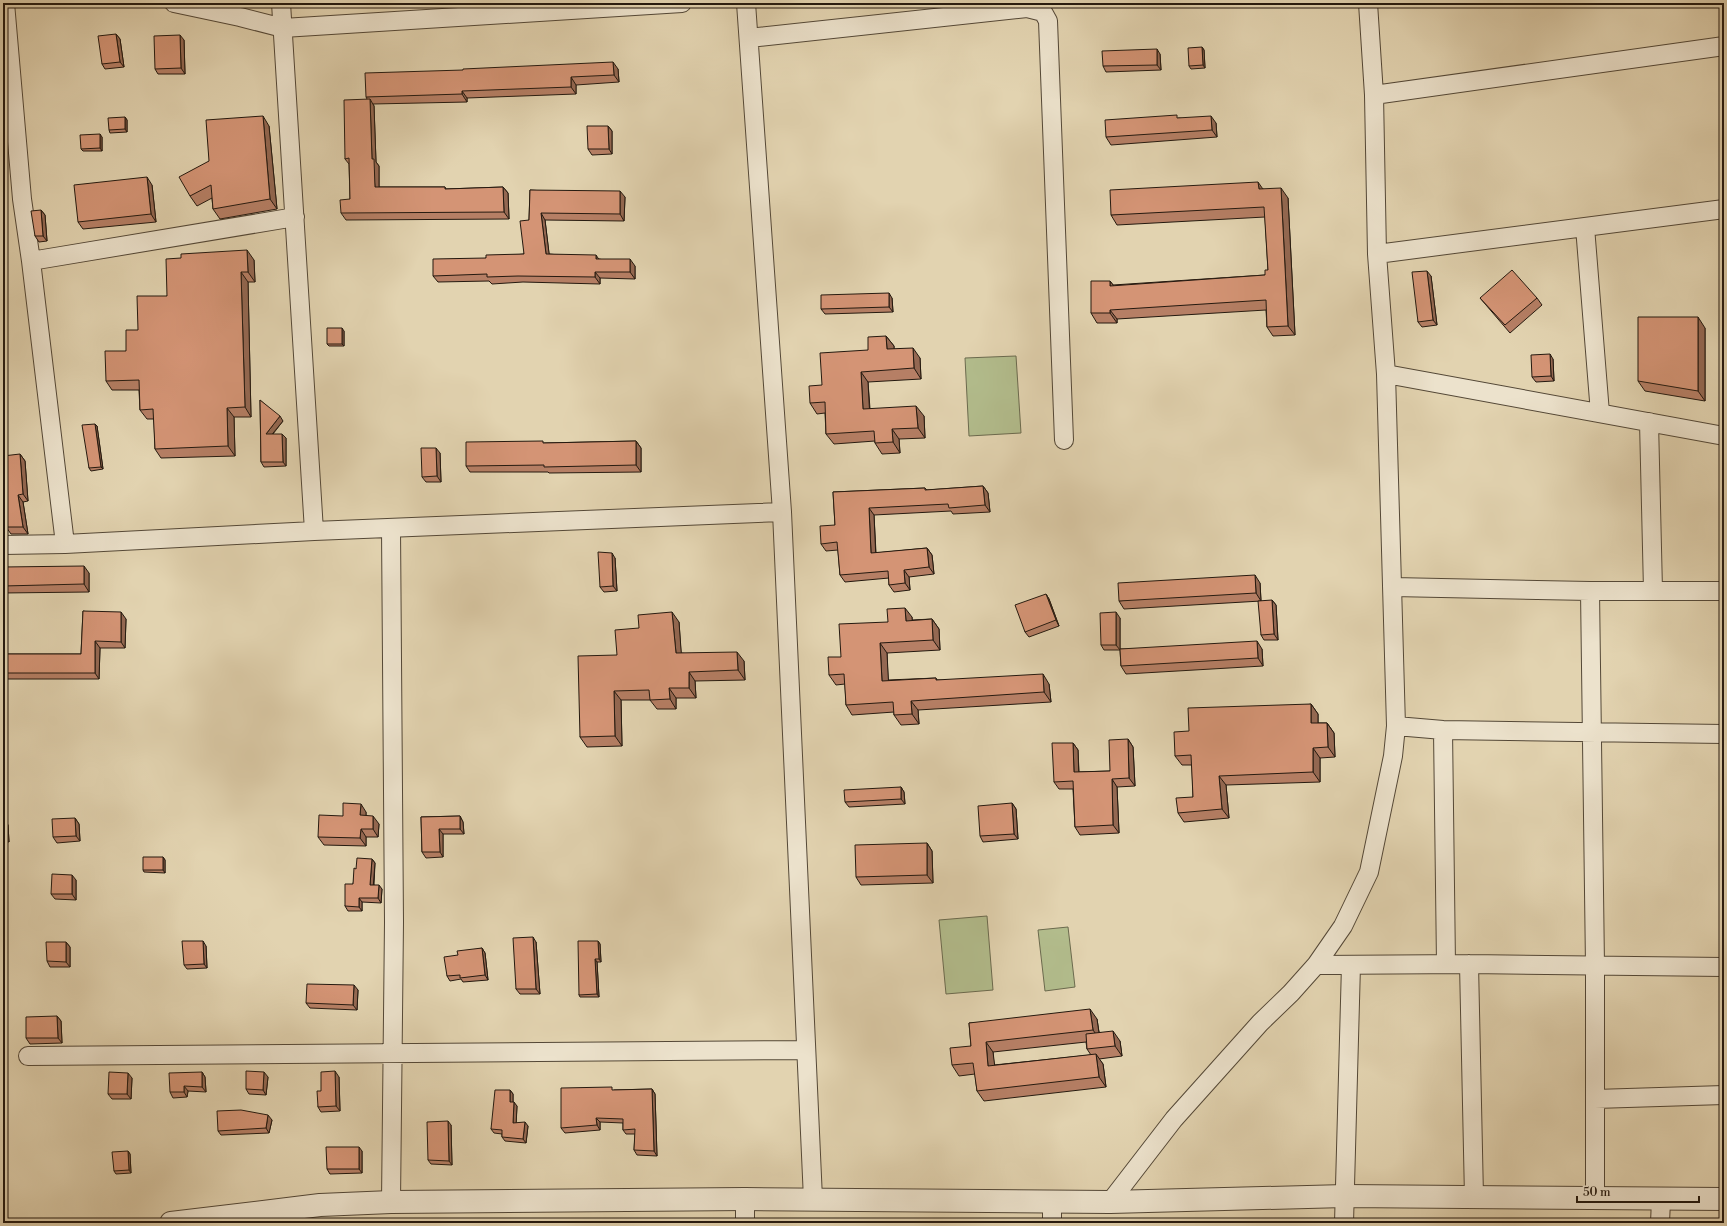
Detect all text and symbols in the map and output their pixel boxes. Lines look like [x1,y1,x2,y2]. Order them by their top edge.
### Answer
scale bar [1577,1178,1699,1204]
text: 50 m [1583,1185,1611,1200]

